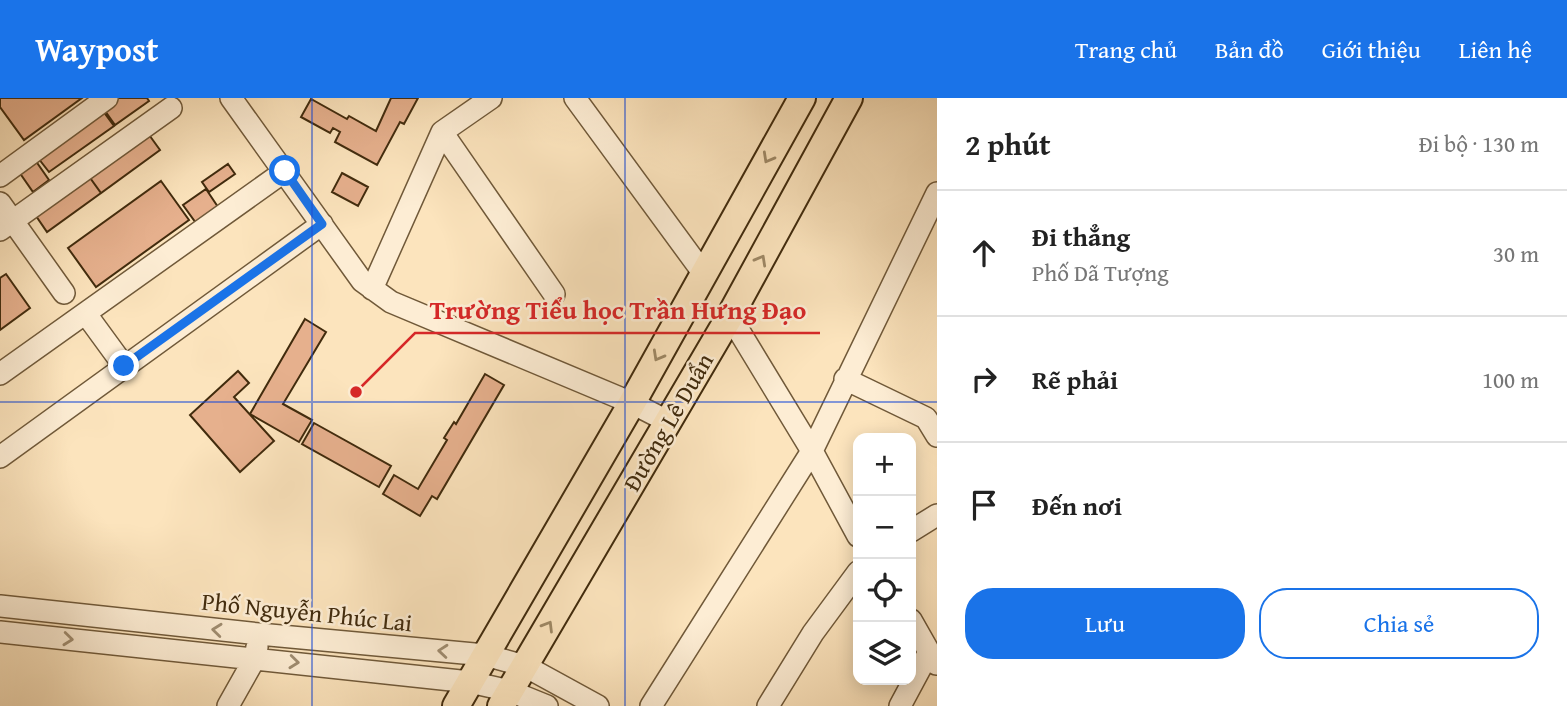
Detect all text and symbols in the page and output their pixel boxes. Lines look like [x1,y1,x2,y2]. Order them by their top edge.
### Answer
text: Waypost [35,25,159,73]
text: Trang chủ [1075,32,1177,67]
text: Bản đồ [1215,32,1284,67]
text: Giới thiệu [1322,32,1421,67]
text: Liên hệ [1459,32,1532,67]
text: 2 phút [965,122,1051,166]
text: Đi bộ · 130 m [1419,127,1539,160]
one-way arrow [763,150,777,163]
route start [269,155,300,186]
text: Đi thẳng [1032,217,1130,256]
icon: ahead [965,234,1003,272]
text: 30 m [1493,237,1539,270]
one-way arrow [752,254,766,267]
text: Phố Dã Tượng [1032,256,1169,289]
callout: Trường Tiểu học Trần Hưng Đạo [415,286,820,333]
text: Trường Tiểu học Trần Hưng Đạo [430,290,806,329]
street label: Đường Lê Duẩn [614,346,722,498]
one-way arrow [653,349,666,362]
route end [108,350,139,381]
icon: right [965,360,1003,398]
text: Rẽ phải [1032,360,1118,399]
text: 100 m [1482,363,1539,396]
map controls [853,433,916,685]
button: + [853,433,916,496]
icon: arrive [965,486,1003,524]
text: Đến nơi [1032,486,1122,525]
button: − [853,496,916,559]
button: locate [853,559,916,622]
street label: Phố Nguyễn Phúc Lai [200,584,414,640]
button: Lưu [965,588,1245,659]
button: Chia sẻ [1259,588,1539,659]
one-way arrow [540,621,553,634]
one-way arrow [211,622,223,637]
button: layers [853,622,916,685]
one-way arrow [62,631,74,646]
one-way arrow [438,644,449,659]
one-way arrow [288,655,300,670]

